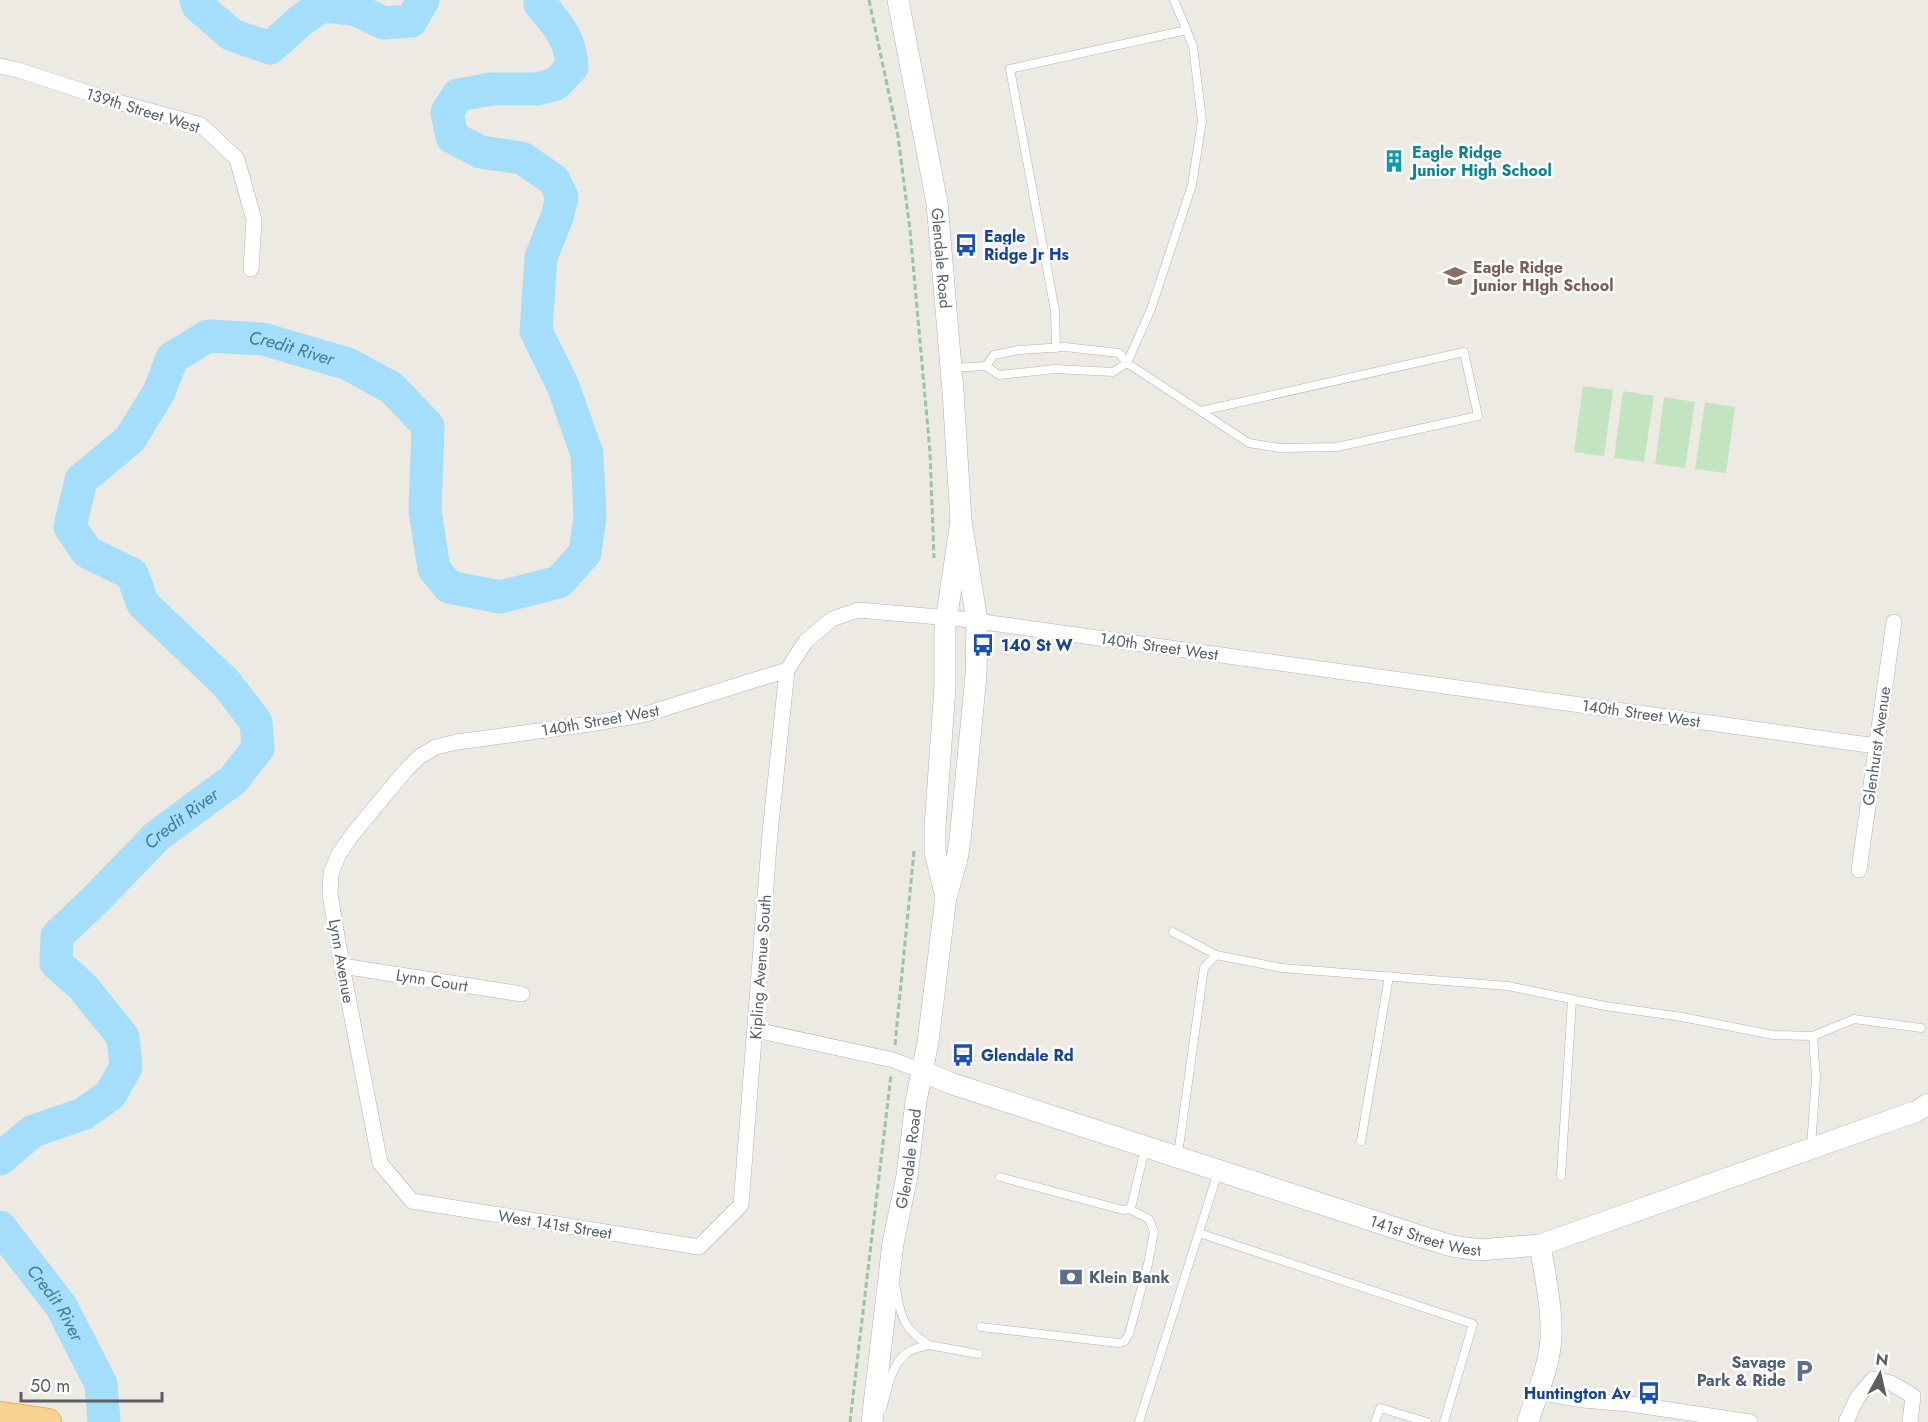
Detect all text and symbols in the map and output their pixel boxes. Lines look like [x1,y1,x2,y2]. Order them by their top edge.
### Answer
street label: 139th Street West [83,82,203,139]
place label: Eagle Ridge Junior High School [1409,141,1552,182]
building icon: Eagle Ridge Junior High School [1381,148,1407,174]
street label: Glendale Road [925,207,957,309]
place label: Eagle Ridge Jr Hs [984,225,1069,266]
bus stop icon: Eagle Ridge Jr Hs [953,232,979,258]
place label: Eagle Ridge Junior HIgh School [1470,256,1613,297]
school or university icon: Eagle Ridge Junior HIgh School [1442,263,1468,289]
water label: Credit River [248,325,338,372]
street label: 140th Street West [1098,627,1220,666]
bus stop icon: 140 St W [970,632,996,658]
place label: 140 St W [1001,634,1073,657]
street label: Glenhurst Avenue [1857,685,1896,807]
street label: 140th Street West [1580,694,1702,733]
street label: 140th Street West [539,699,661,742]
water label: Credit River [138,781,225,855]
street label: Kipling Avenue South [744,894,777,1040]
street label: Lynn Avenue [323,917,360,1005]
street label: Lynn Court [394,963,470,998]
bus stop icon: Glendale Rd [950,1042,976,1068]
place label: Glendale Rd [981,1044,1074,1067]
street label: Glendale Road [889,1107,927,1211]
street label: West 141st Street [496,1204,614,1245]
street label: 141st Street West [1367,1209,1482,1262]
water label: Credit River [20,1259,90,1347]
bank icon: Klein Bank [1058,1264,1084,1290]
place label: Klein Bank [1089,1266,1171,1289]
north arrow [1850,1344,1910,1404]
text: N [1874,1347,1890,1372]
place label: Savage Park & Ride [1697,1351,1786,1392]
parking icon: Savage Park & Ride [1791,1358,1817,1384]
scale bar [21,1365,162,1403]
text: 50 m [30,1373,70,1399]
bus stop icon: Huntington Av [1636,1380,1662,1406]
place label: Huntington Av [1524,1382,1632,1405]

